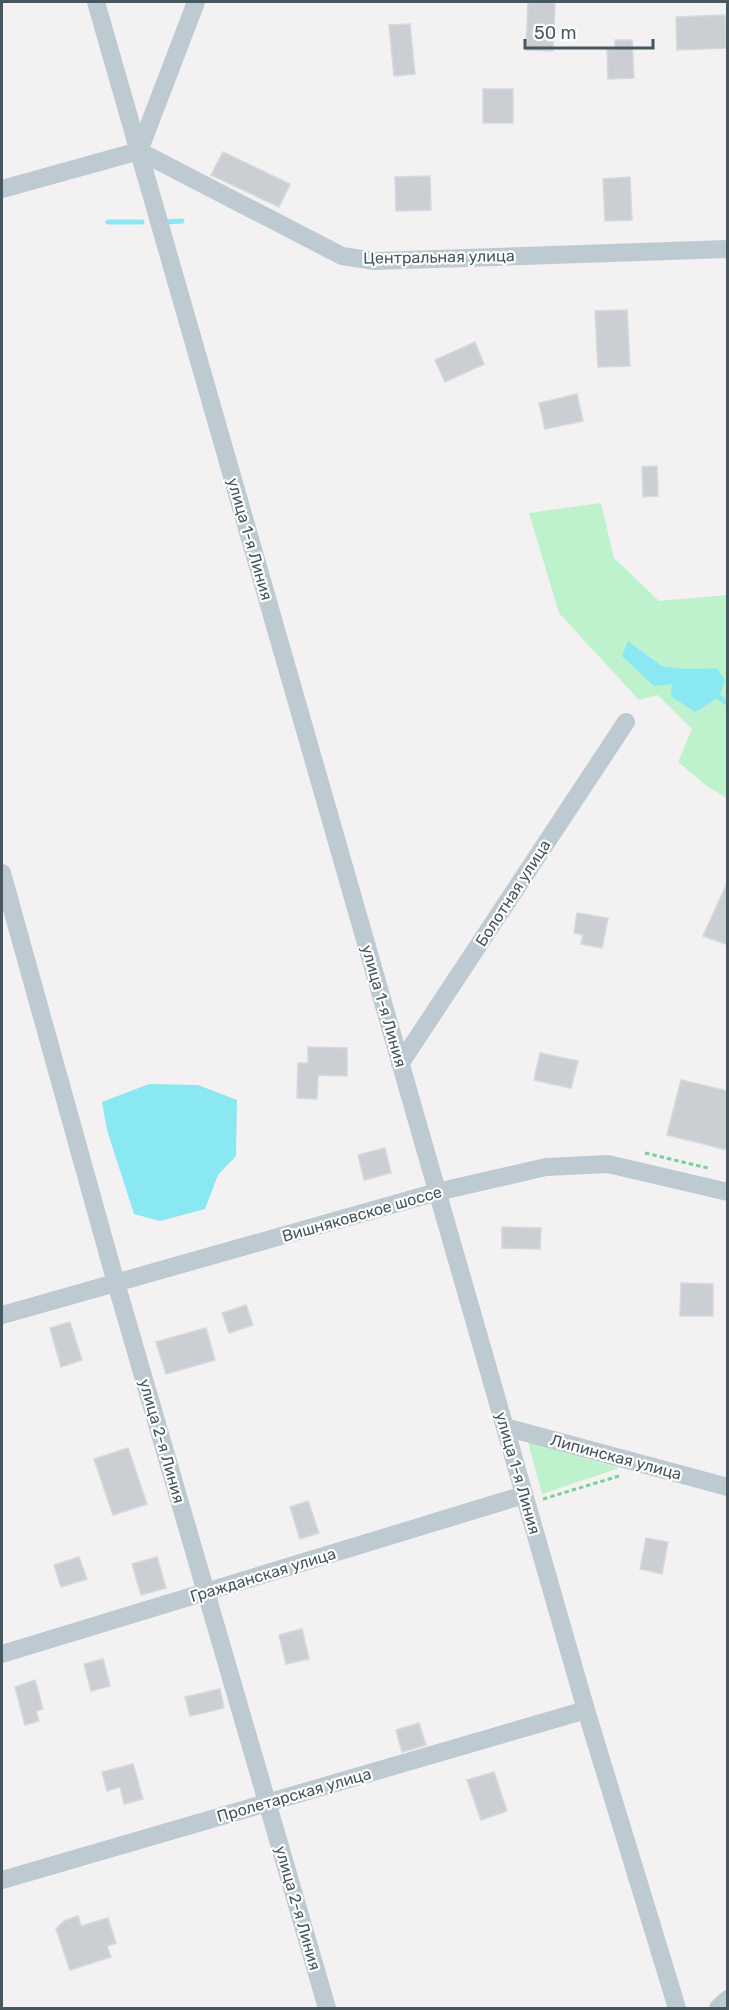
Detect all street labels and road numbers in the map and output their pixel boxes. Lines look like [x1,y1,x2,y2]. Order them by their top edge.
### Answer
street label: Центральная улица [363,246,515,268]
street label: улица 1-я Линия [223,476,277,602]
street label: Болотная улица [471,836,555,950]
street label: улица 1-я Линия [357,943,411,1069]
street label: Вишняковское шоссе [280,1182,444,1246]
street label: улица 2-я Линия [135,1377,189,1505]
street label: улица 1-я Линия [491,1410,545,1536]
street label: Липинская улица [548,1430,684,1484]
street label: Гражданская улица [188,1544,338,1606]
street label: Пролетарская улица [215,1764,373,1826]
street label: улица 2-я Линия [271,1844,325,1972]

